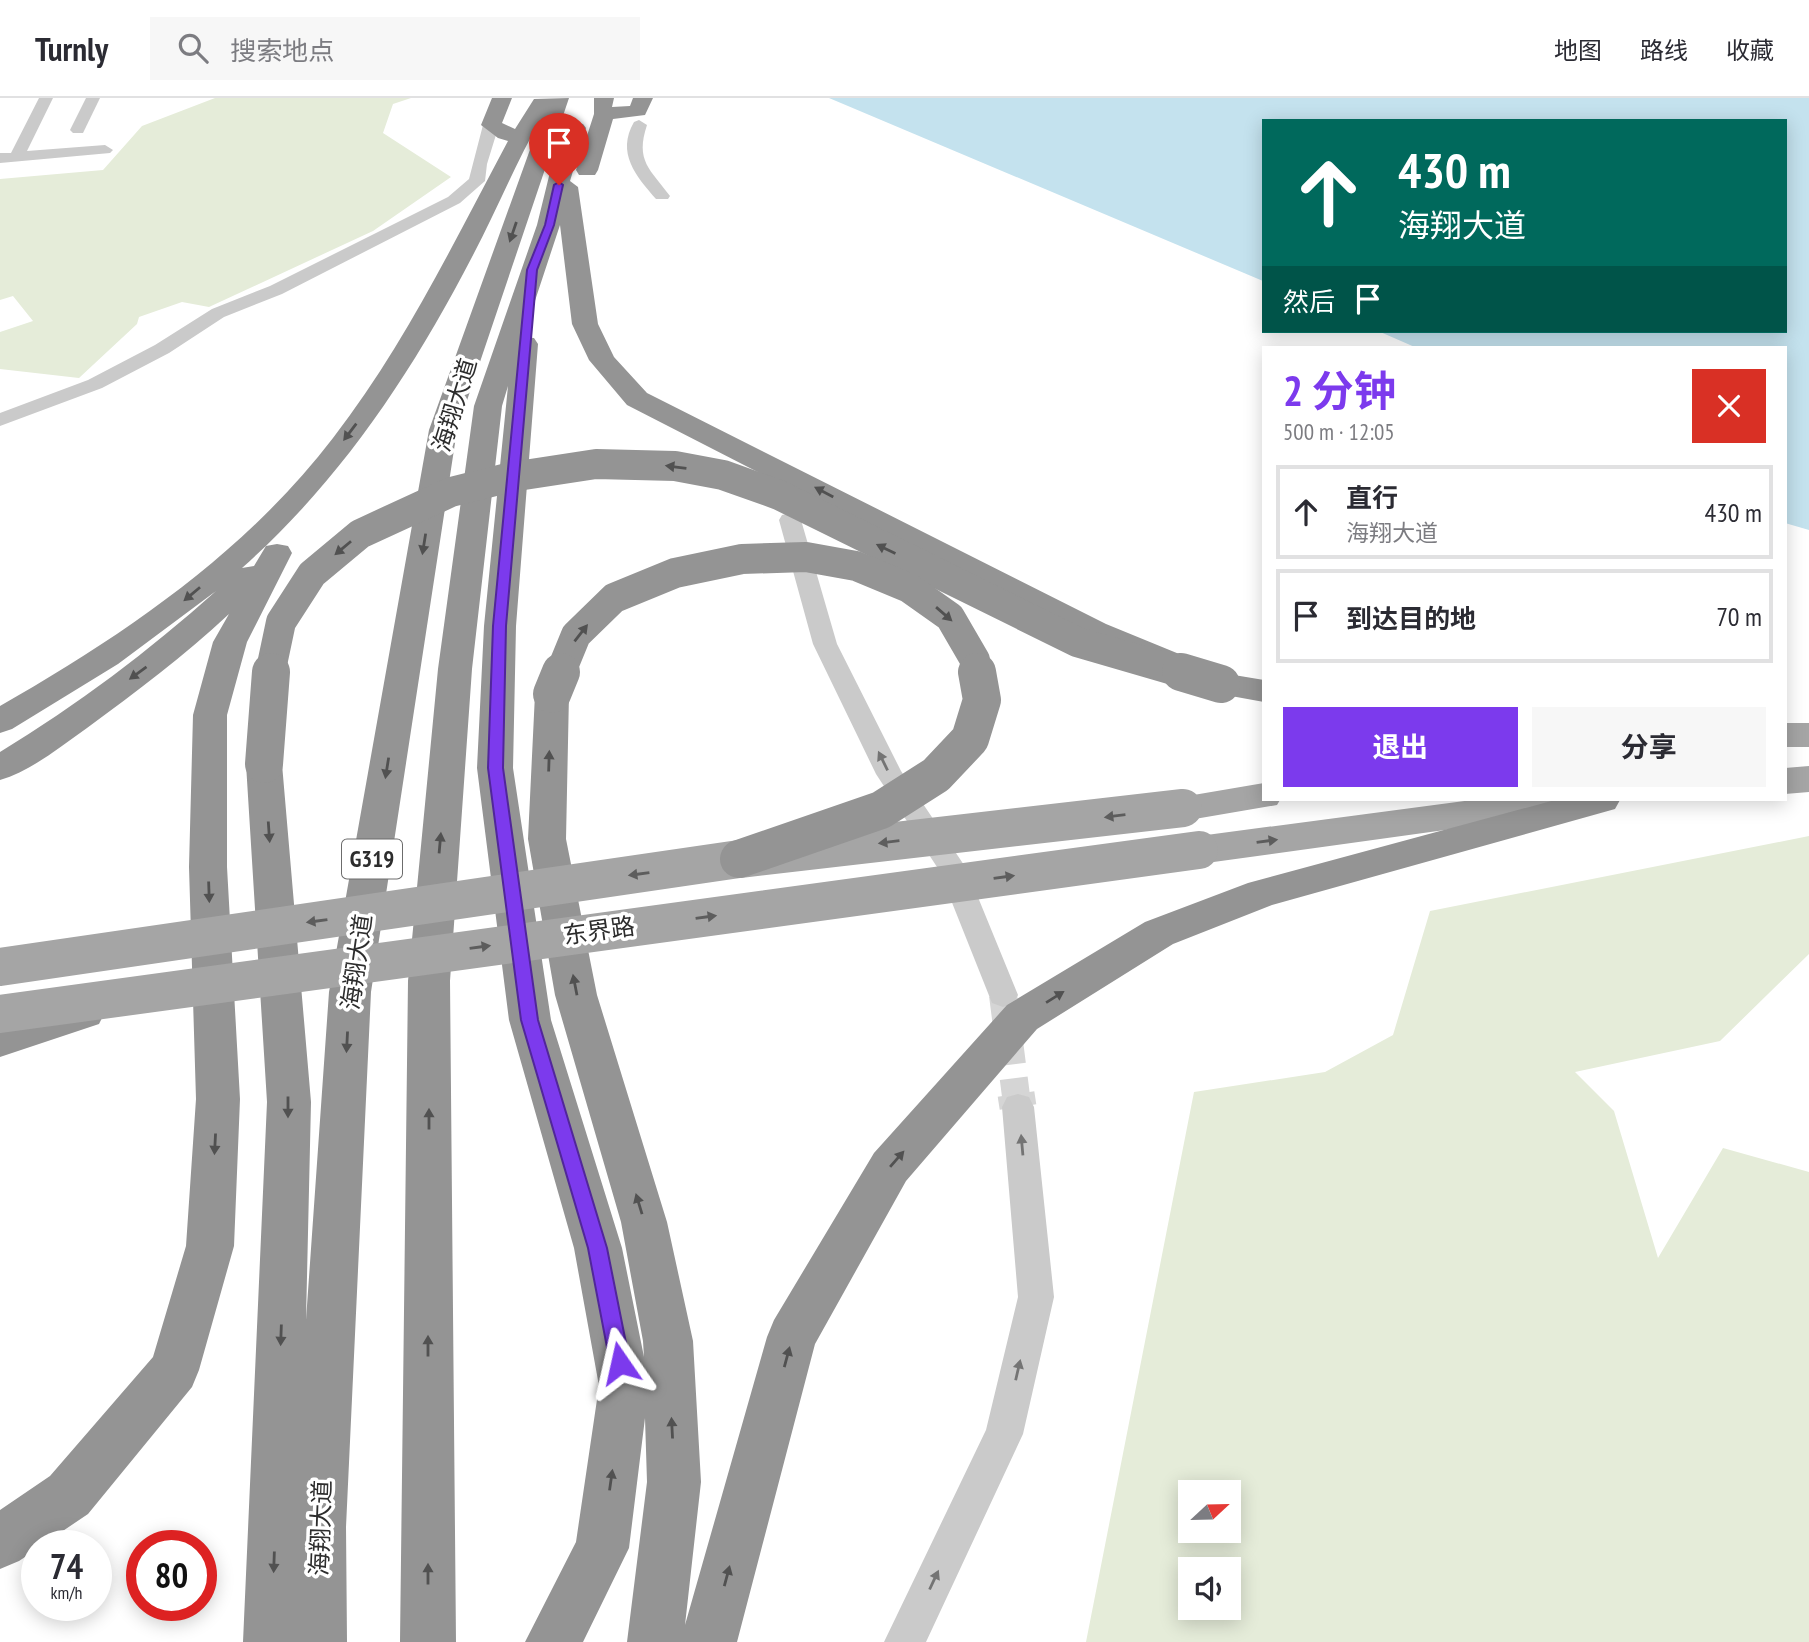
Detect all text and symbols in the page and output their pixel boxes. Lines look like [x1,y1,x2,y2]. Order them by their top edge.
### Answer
search box [150,17,640,80]
text: Turnly [35,27,108,70]
icon: search [174,29,212,67]
text: 搜索地点 [230,34,334,67]
text: 地图 [1554,35,1602,66]
text: 路线 [1640,35,1688,66]
text: 收藏 [1726,35,1774,66]
pin [529,113,589,185]
icon: arrive [540,124,578,162]
text: 430 m [1398,138,1511,202]
icon: ahead [1283,147,1374,238]
text: 海翔大道 [1398,204,1526,246]
one-way arrow [507,221,518,242]
icon: arrive [1349,280,1387,318]
text: 然后 [1283,285,1335,318]
street label: 海翔大道 [426,354,483,455]
text: 2 分钟 [1283,363,1396,418]
button: close [1692,369,1766,443]
text: 500 m · 12:05 [1283,417,1395,446]
one-way arrow [344,423,358,441]
one-way arrow [664,461,686,472]
text: 直行 [1346,481,1398,514]
one-way arrow [814,486,834,498]
icon: ahead [1287,493,1325,531]
text: 430 m [1704,496,1762,529]
text: 海翔大道 [1346,518,1438,547]
one-way arrow [418,533,429,555]
one-way arrow [334,540,352,556]
one-way arrow [876,543,896,554]
one-way arrow [183,586,200,601]
icon: arrive [1287,597,1325,635]
text: 70 m [1716,600,1762,633]
text: 到达目的地 [1346,602,1476,635]
one-way arrow [935,606,953,622]
one-way arrow [573,625,588,643]
one-way arrow [129,666,147,680]
button: 退出 [1283,707,1518,787]
button: 分享 [1532,707,1766,787]
one-way arrow [544,749,555,771]
one-way arrow [878,751,889,771]
one-way arrow [381,757,392,779]
one-way arrow [1104,810,1126,821]
one-way arrow [264,821,275,843]
one-way arrow [435,832,446,854]
one-way arrow [1256,835,1278,846]
one-way arrow [878,837,900,848]
road number: G319 [342,839,402,878]
one-way arrow [628,869,650,880]
one-way arrow [993,871,1015,882]
one-way arrow [204,882,215,904]
street label: 东界路 [561,910,637,951]
one-way arrow [695,911,717,922]
street label: 海翔大道 [334,912,379,1012]
one-way arrow [306,916,328,927]
one-way arrow [469,941,491,952]
one-way arrow [569,974,580,996]
one-way arrow [1046,991,1065,1004]
one-way arrow [342,1031,353,1053]
one-way arrow [282,1097,294,1119]
one-way arrow [423,1108,435,1130]
one-way arrow [210,1133,221,1155]
one-way arrow [1016,1134,1027,1156]
one-way arrow [889,1150,905,1168]
one-way arrow [633,1193,643,1214]
one-way arrow [275,1324,287,1346]
position arrow [583,1326,657,1400]
one-way arrow [422,1335,434,1357]
one-way arrow [782,1346,792,1367]
one-way arrow [1013,1359,1024,1381]
one-way arrow [666,1417,677,1439]
one-way arrow [606,1469,617,1491]
street label: 海翔大道 [303,1479,338,1576]
north arrow [1178,1480,1241,1544]
map controls [1178,1480,1241,1620]
speed limit sign: 80 [126,1530,217,1621]
text: 74 [50,1543,83,1589]
one-way arrow [268,1551,279,1573]
button: sound [1178,1557,1241,1620]
one-way arrow [422,1563,434,1585]
one-way arrow [722,1565,732,1586]
one-way arrow [928,1570,940,1590]
text: km/h [51,1581,82,1604]

